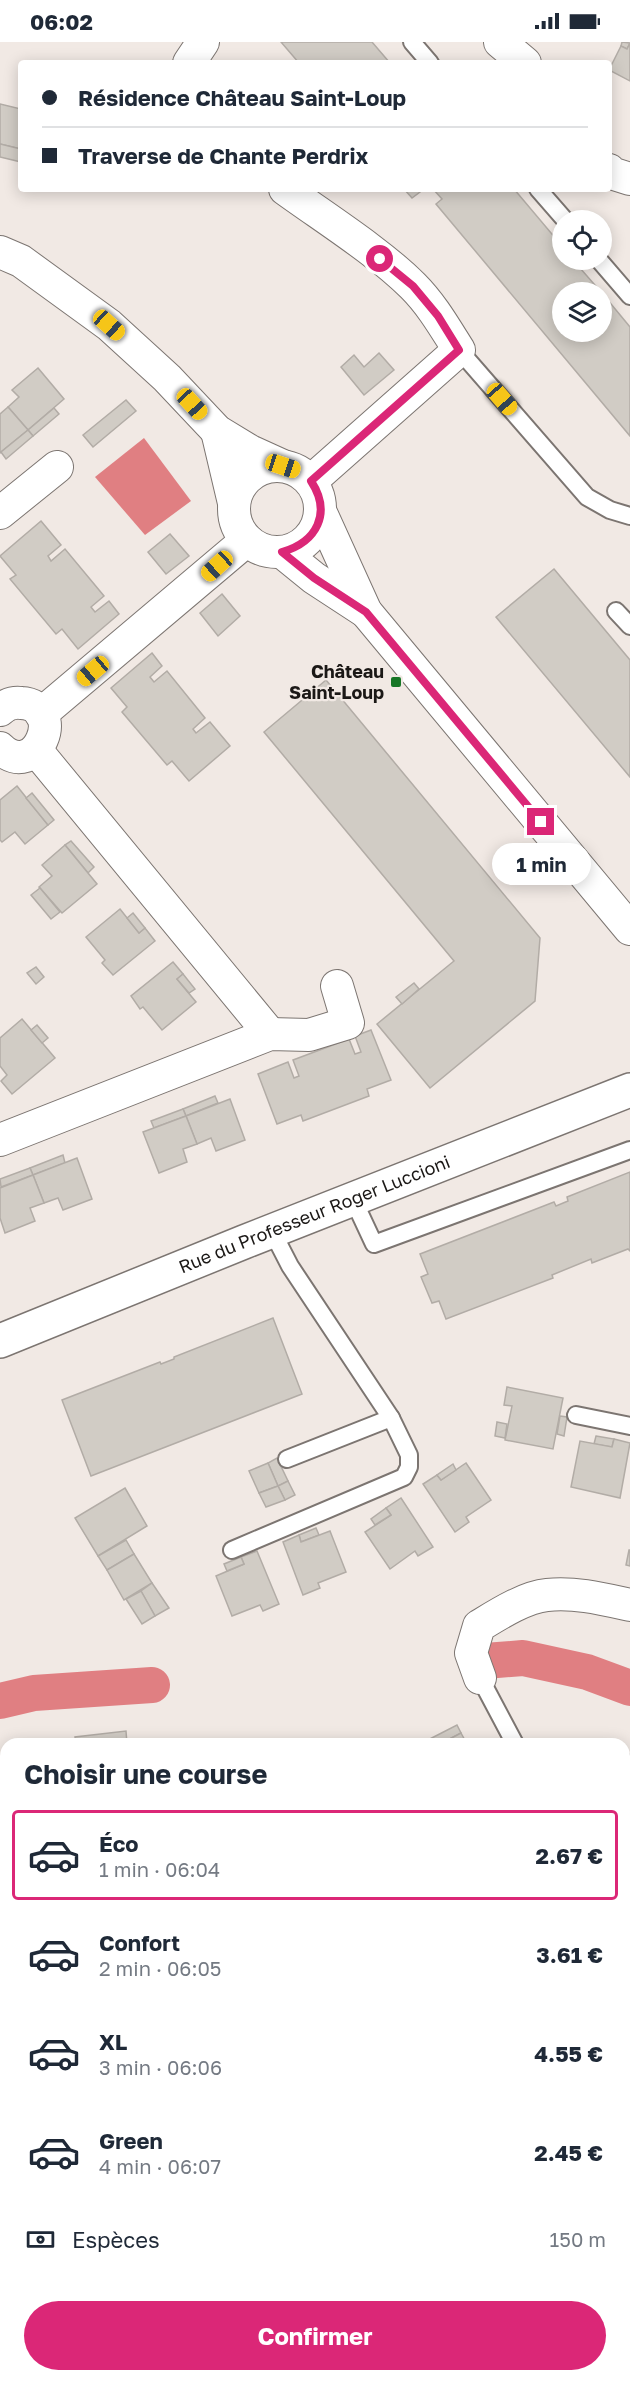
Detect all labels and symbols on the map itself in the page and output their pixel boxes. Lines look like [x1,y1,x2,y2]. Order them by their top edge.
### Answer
route start [366,245,393,272]
car [90,306,128,344]
car [483,380,521,418]
car [173,385,211,423]
car [263,452,303,480]
car [198,547,236,585]
car [73,653,113,689]
place label: Château Saint-Loup [289,660,384,703]
marker: Château Saint-Loup [389,675,403,689]
route end [527,808,554,835]
callout: 1 min [492,843,590,885]
street label: Rue du Professeur Roger Luccioni [175,1150,453,1277]

